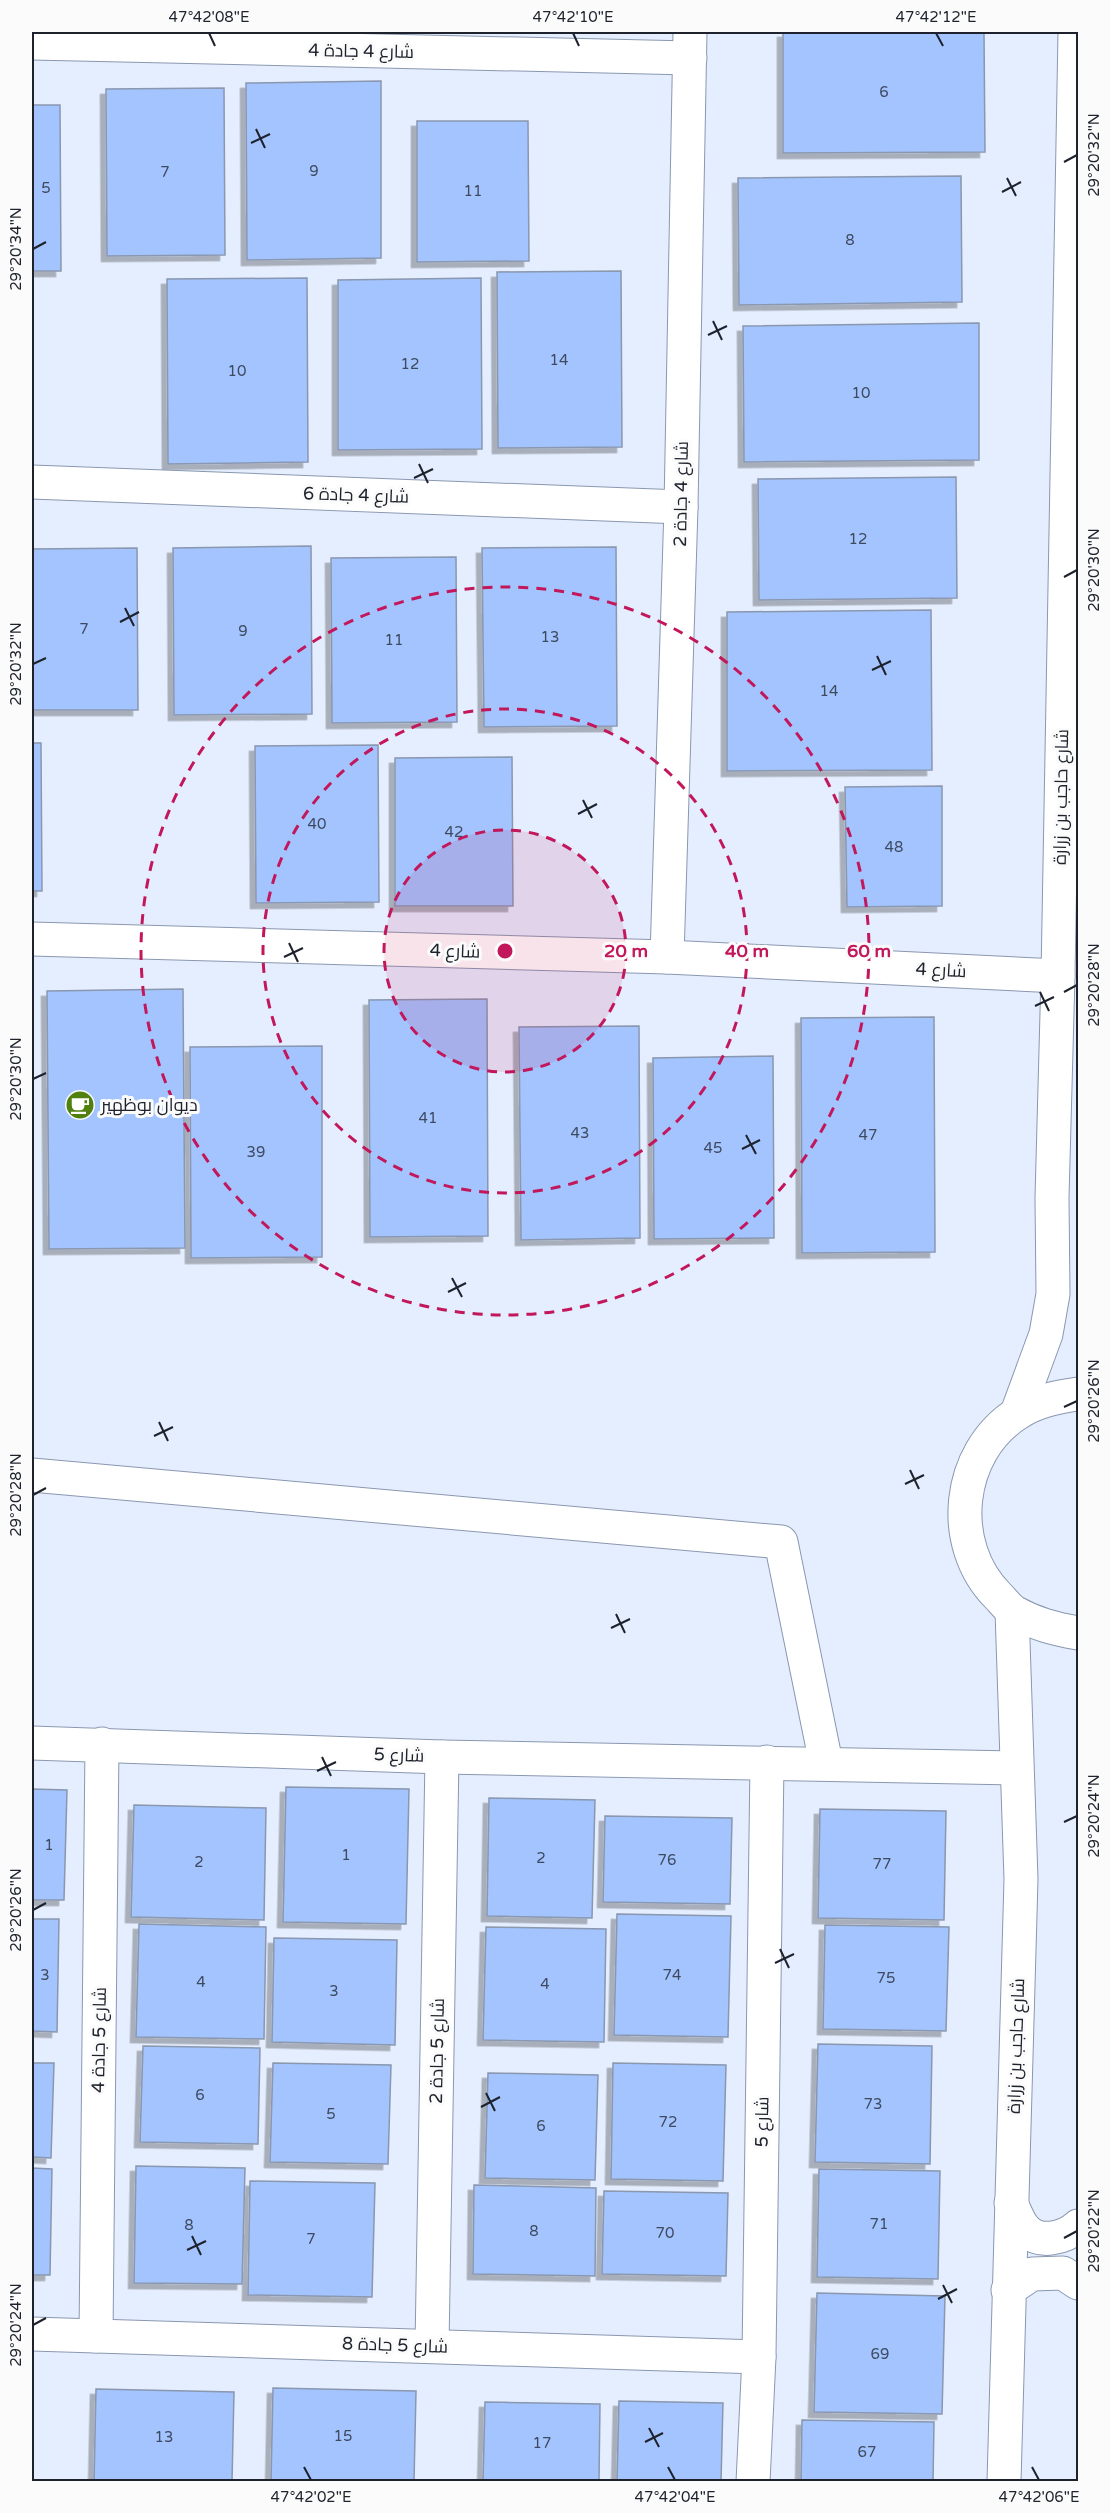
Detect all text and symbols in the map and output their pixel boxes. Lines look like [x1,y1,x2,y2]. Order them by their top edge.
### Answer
text: 47°42'08"E [169,8,249,26]
text: 47°42'10"E [533,8,613,26]
text: 47°42'12"E [896,8,976,26]
street label: شارع 4 جادة 4 [308,39,414,64]
house number: 6 [879,83,889,101]
text: 29°20'32"N [1085,113,1103,197]
house number: 9 [309,162,319,180]
house number: 7 [160,163,170,181]
house number: 5 [41,179,51,197]
house number: 11 [464,182,482,200]
text: 29°20'34"N [7,207,25,291]
house number: 8 [845,231,855,249]
house number: 14 [550,351,568,369]
house number: 12 [401,355,419,373]
house number: 10 [228,362,246,380]
house number: 10 [852,384,870,402]
street label: شارع 4 جادة 2 [669,441,694,547]
street label: شارع 4 جادة 6 [303,482,409,509]
text: 29°20'30"N [1085,528,1103,612]
house number: 12 [849,530,867,548]
house number: 7 [79,620,89,638]
text: 29°20'32"N [7,622,25,706]
house number: 9 [238,622,248,640]
house number: 13 [541,628,559,646]
house number: 11 [385,631,403,649]
house number: 14 [820,682,838,700]
street label: شارع حاجب بن زرارة [1049,729,1074,865]
house number: 40 [308,815,326,833]
house number: 42 [445,823,463,841]
house number: 48 [885,838,903,856]
street label: شارع 4 [429,939,481,964]
text: 20 m [604,940,648,962]
text: 40 m [725,940,769,962]
text: 60 m [847,940,891,962]
centre of rings [495,941,515,961]
text: 29°20'28"N [1085,943,1103,1027]
street label: شارع 4 [915,958,967,983]
text: 29°20'30"N [7,1037,25,1121]
cafe icon: ديوان بوظهير [64,1089,96,1121]
place label: ديوان بوظهير [100,1094,198,1116]
house number: 41 [419,1109,437,1127]
house number: 43 [571,1124,589,1142]
house number: 47 [859,1126,877,1144]
house number: 45 [704,1139,722,1157]
house number: 39 [247,1143,265,1161]
text: 29°20'26"N [1085,1359,1103,1443]
text: 29°20'28"N [7,1453,25,1537]
street label: شارع 5 [373,1743,425,1768]
text: 29°20'24"N [1085,1774,1103,1858]
house number: 1 [44,1836,54,1854]
house number: 1 [341,1846,351,1864]
house number: 2 [536,1849,546,1867]
house number: 76 [658,1851,676,1869]
house number: 2 [194,1853,204,1871]
house number: 77 [873,1855,891,1873]
text: 29°20'26"N [7,1868,25,1952]
house number: 3 [40,1966,50,1984]
house number: 74 [663,1966,681,1984]
house number: 75 [877,1969,895,1987]
house number: 4 [196,1973,206,1991]
house number: 4 [540,1975,550,1993]
street label: شارع حاجب بن زرارة [1003,1978,1030,2114]
house number: 3 [329,1982,339,2000]
street label: شارع 5 جادة 4 [87,1987,112,2093]
street label: شارع 5 جادة 2 [425,1998,450,2104]
house number: 6 [195,2086,205,2104]
house number: 73 [864,2095,882,2113]
street label: شارع 5 [751,2096,774,2148]
house number: 5 [326,2105,336,2123]
house number: 72 [659,2113,677,2131]
house number: 6 [536,2117,546,2135]
text: 29°20'22"N [1085,2189,1103,2273]
house number: 71 [870,2215,888,2233]
house number: 8 [184,2216,194,2234]
house number: 8 [529,2222,539,2240]
house number: 70 [656,2224,674,2242]
house number: 7 [306,2230,316,2248]
text: 29°20'24"N [7,2283,25,2367]
street label: شارع 5 جادة 8 [342,2332,448,2359]
house number: 69 [871,2345,889,2363]
house number: 15 [334,2427,352,2445]
house number: 13 [155,2428,173,2446]
house number: 17 [533,2434,551,2452]
house number: 67 [858,2443,876,2461]
text: 47°42'02"E [271,2488,351,2506]
text: 47°42'04"E [635,2488,715,2506]
text: 47°42'06"E [999,2488,1079,2506]

